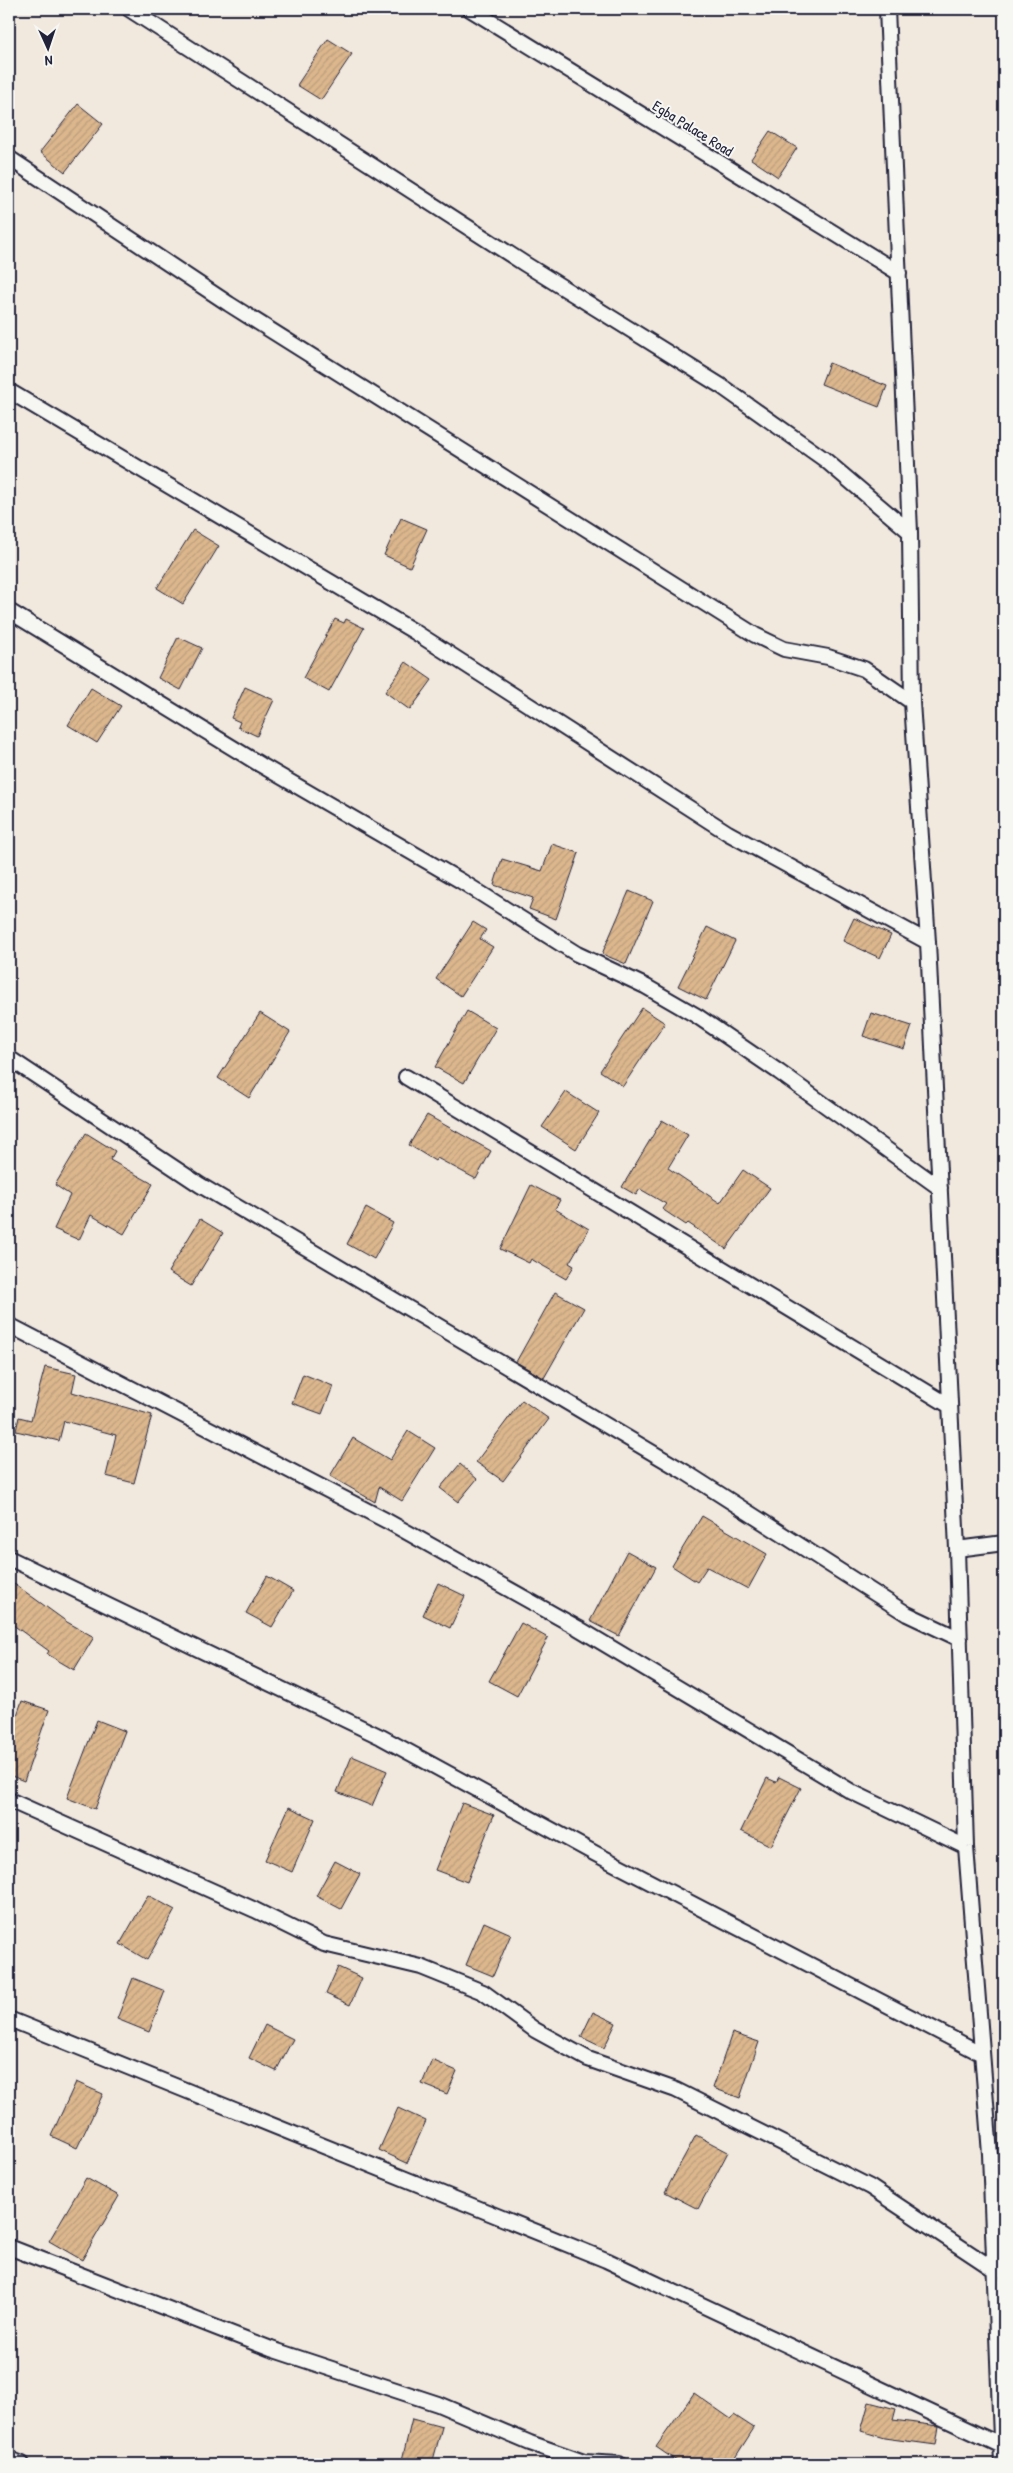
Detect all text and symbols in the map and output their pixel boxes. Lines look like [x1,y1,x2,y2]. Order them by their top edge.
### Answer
north arrow [22,22,72,72]
text: N [44,52,53,71]
street label: Egba Palace Road [649,95,738,161]

